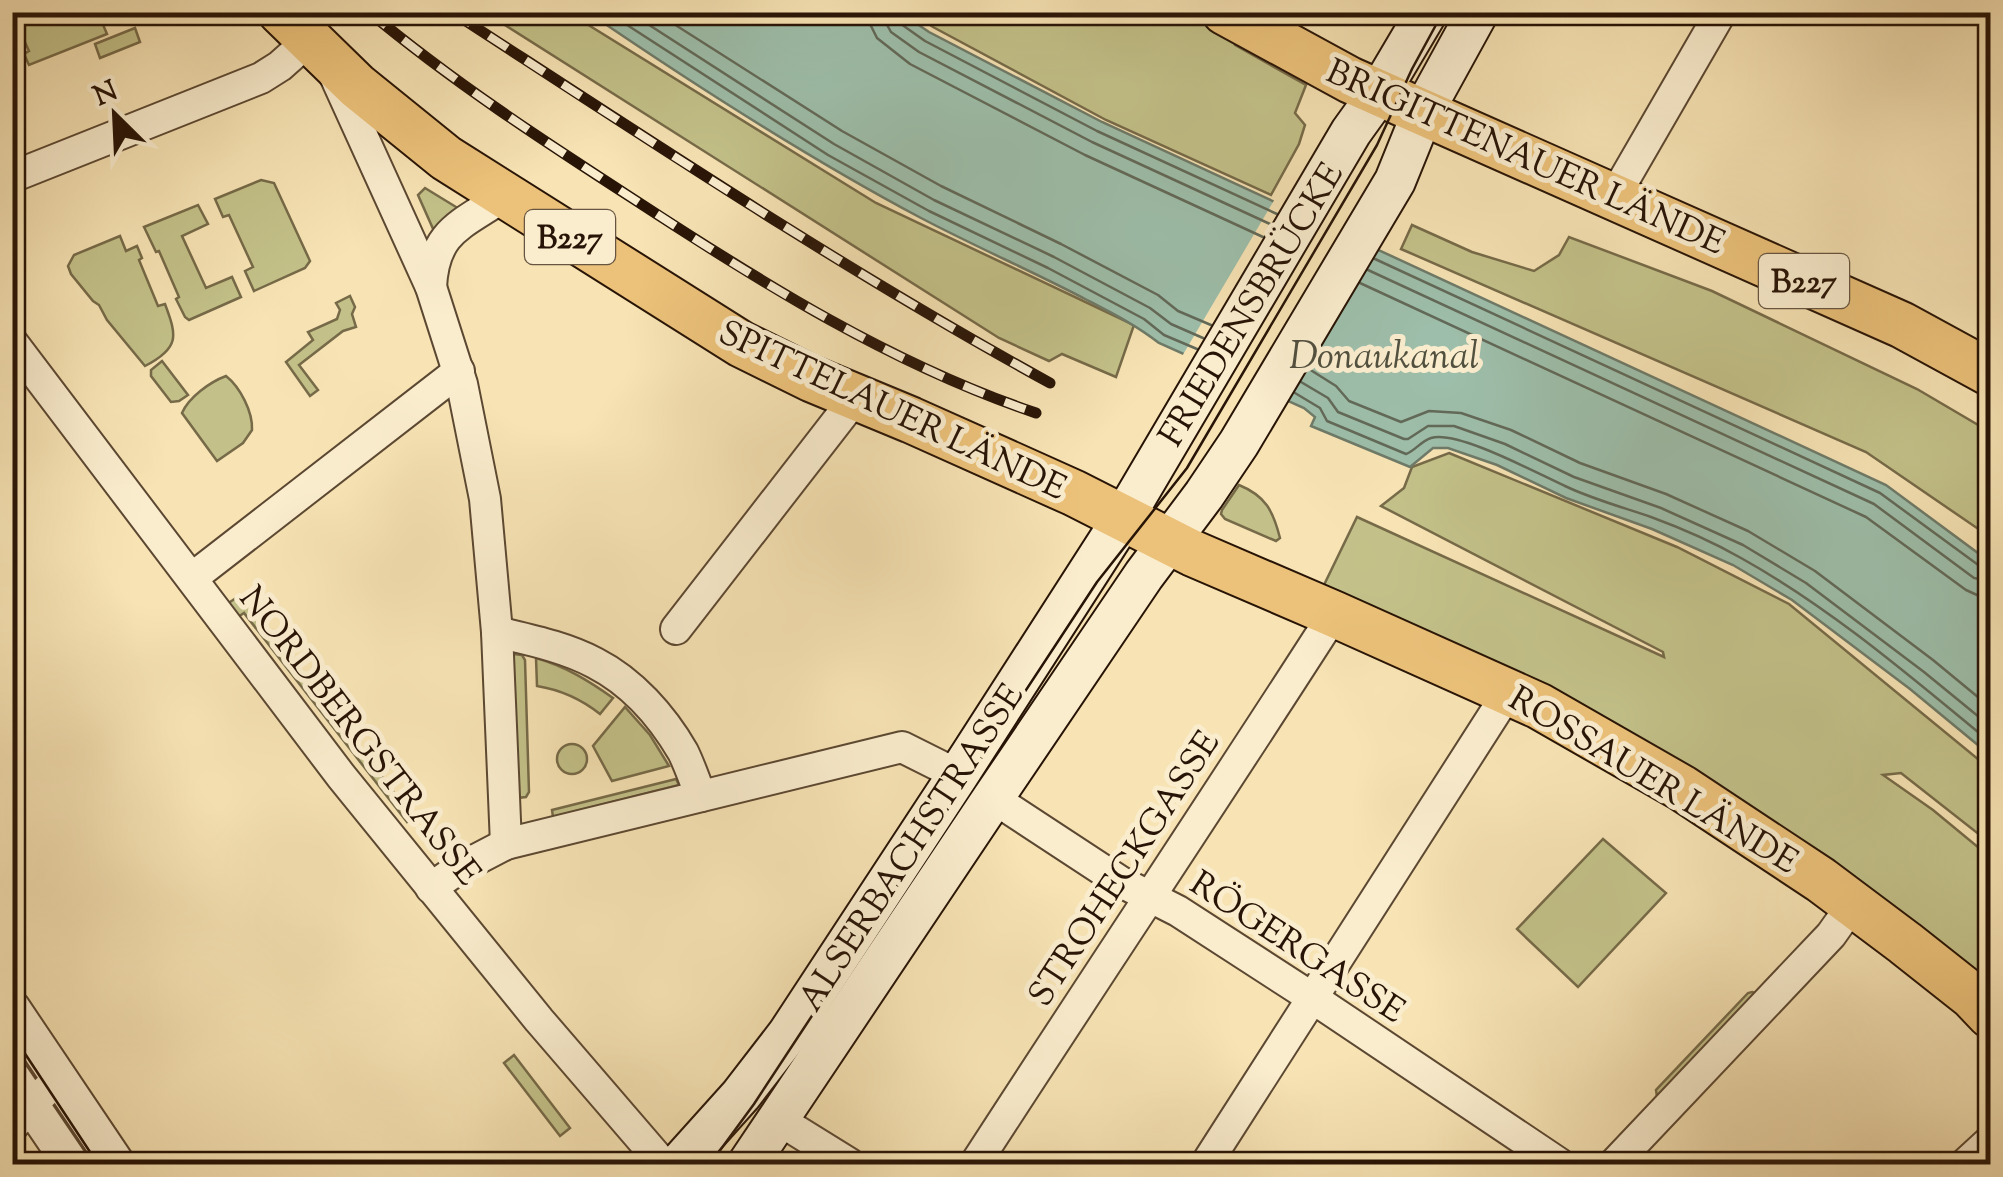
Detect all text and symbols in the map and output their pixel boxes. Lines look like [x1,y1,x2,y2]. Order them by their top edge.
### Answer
street label: BRIGITTENAUER LÄNDE [1317,48,1732,270]
north arrow [65,65,165,165]
text: N [88,72,124,118]
street label: FRIEDENSBRÜCKE [1148,154,1358,457]
road number: B227 [525,210,615,264]
road number: B227 [1759,254,1849,308]
street label: SPITTELAUER LÄNDE [709,309,1074,515]
water label: Donaukanal [1289,332,1479,386]
street label: NORDBERGSTRASSE [225,576,492,898]
street label: ALSERBACHSTRASSE [788,675,1038,1023]
street label: ROSSAUER LÄNDE [1498,675,1807,889]
street label: STROHECKGASSE [1017,722,1234,1018]
street label: RÖGERGASSE [1179,860,1414,1038]

